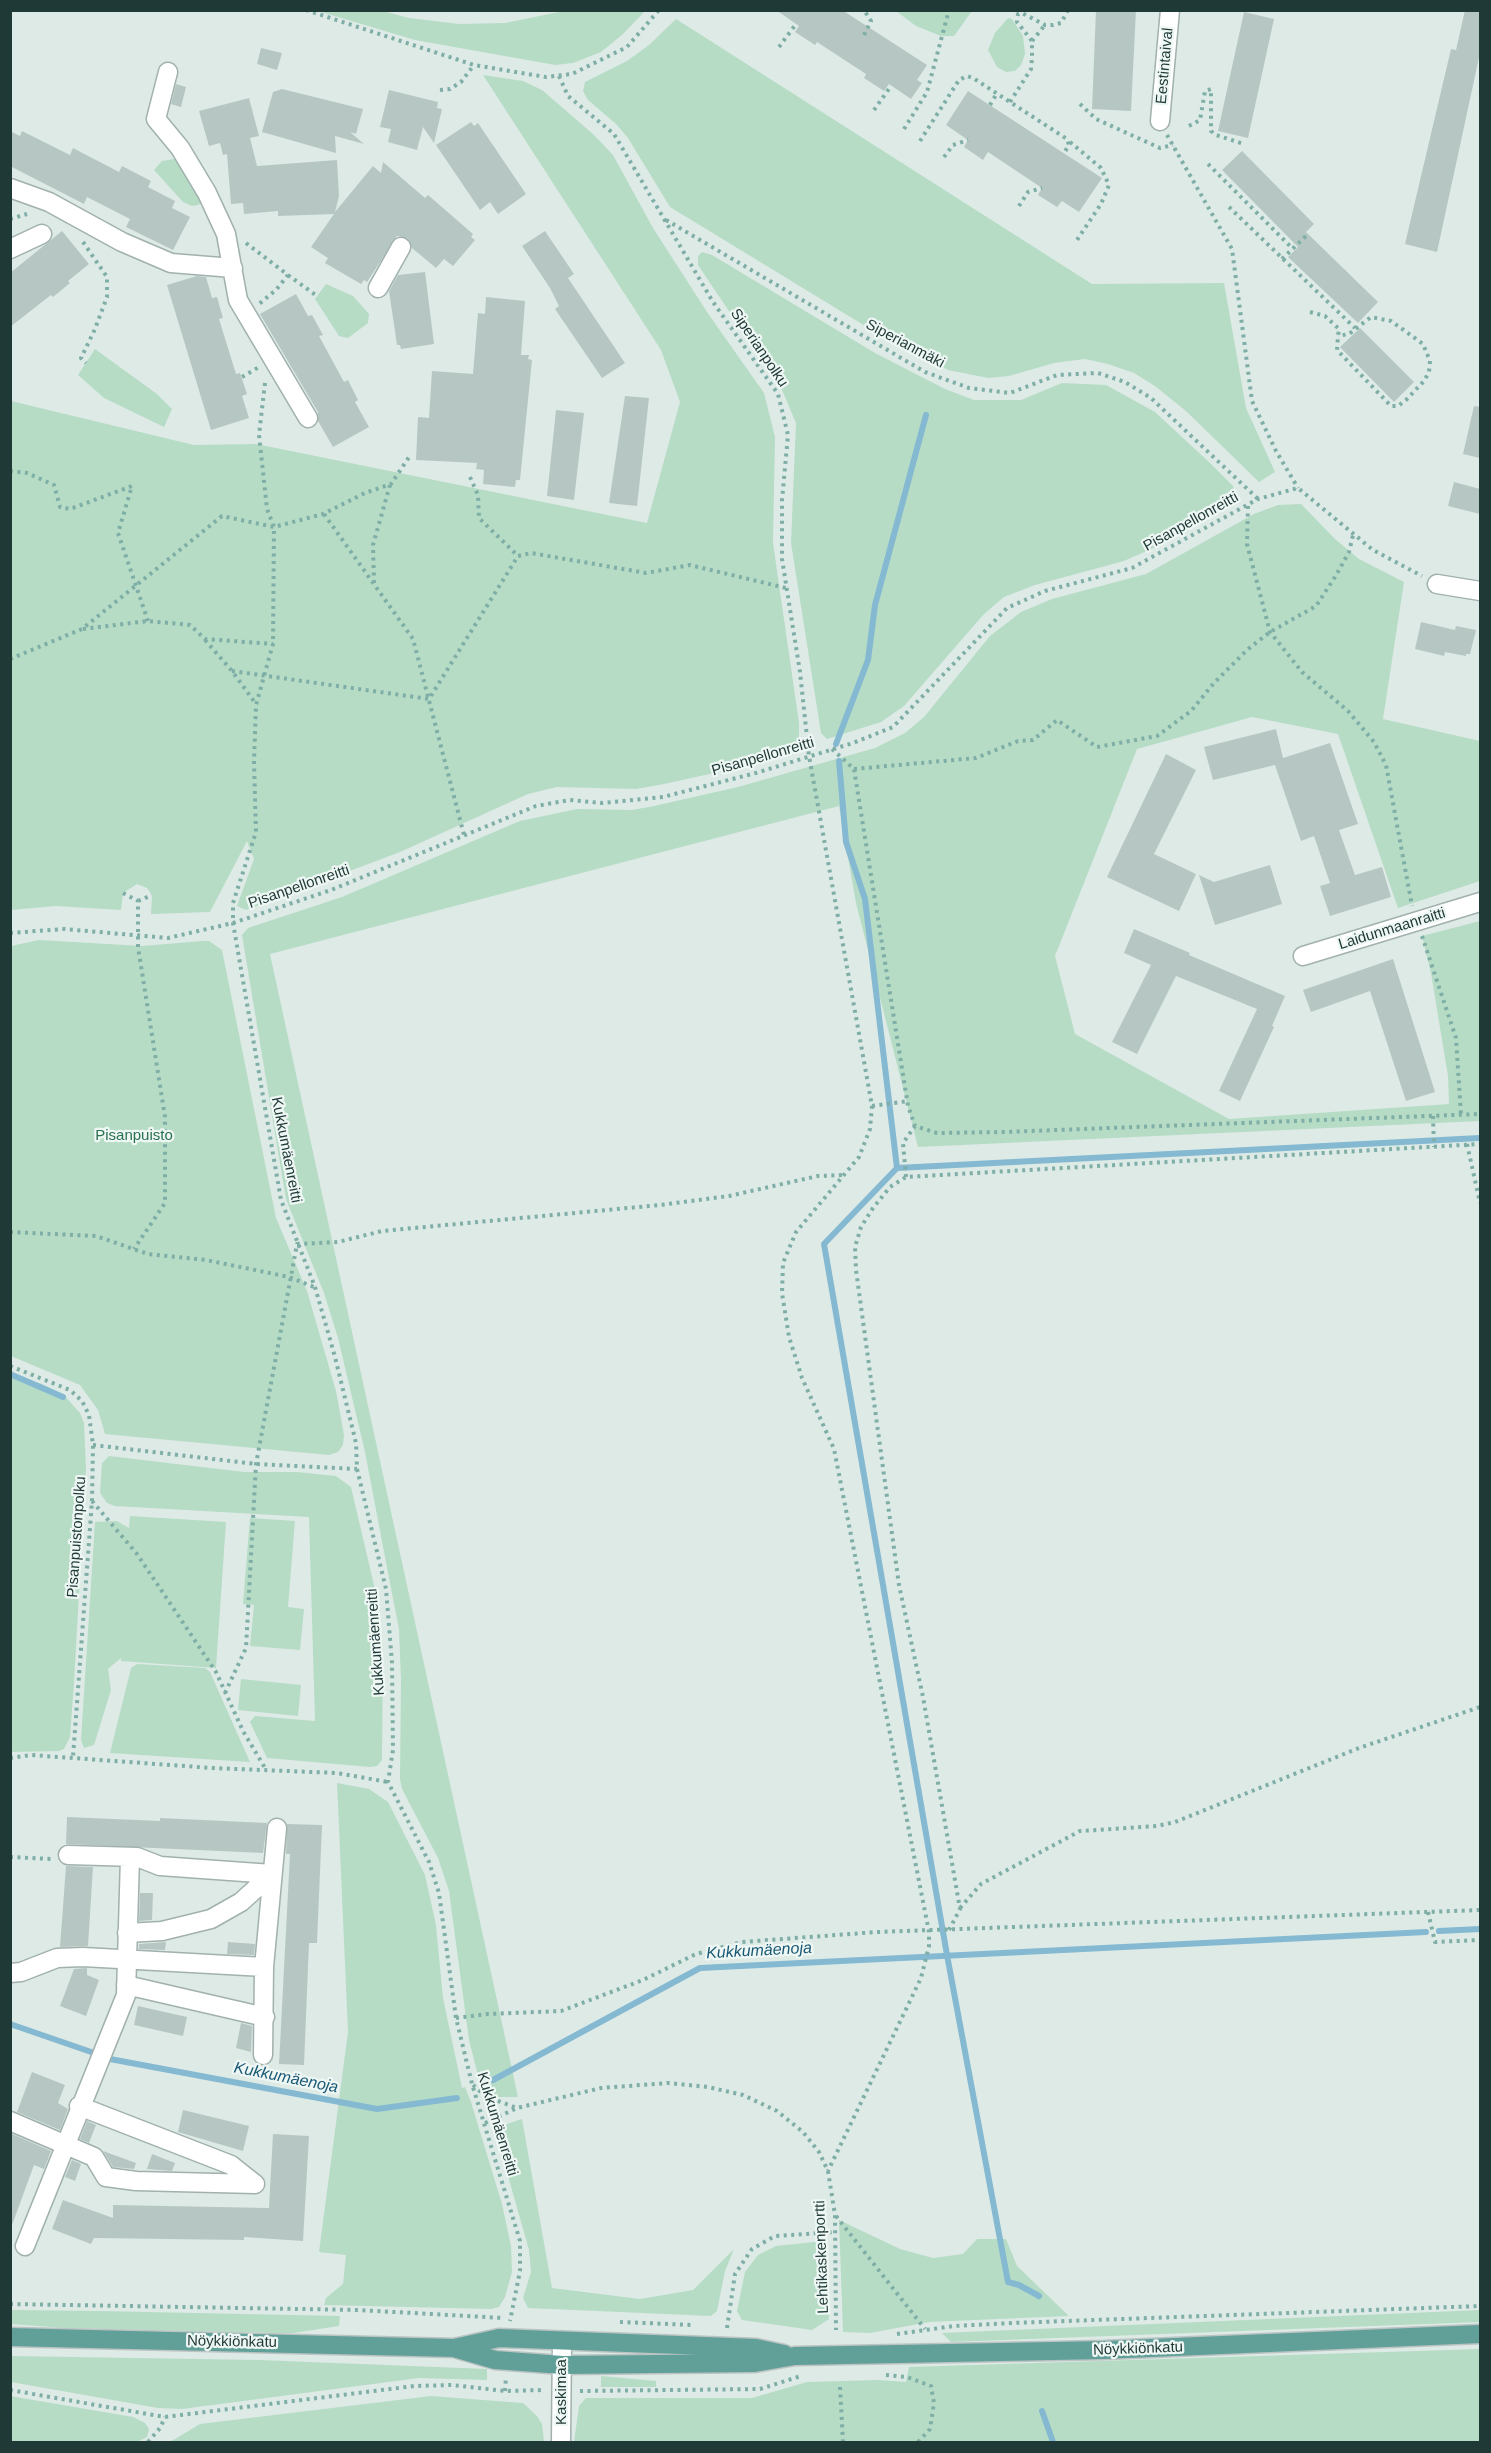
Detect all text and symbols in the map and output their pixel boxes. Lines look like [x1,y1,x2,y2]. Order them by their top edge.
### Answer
street label: Eestintaival [1153,27,1177,105]
street label: Siperianpolku [726,305,792,391]
street label: Siperianmäki [862,316,948,372]
street label: Pisanpellonreitti [1140,488,1242,556]
street label: Pisanpellonreitti [710,734,816,780]
street label: Pisanpellonreitti [246,861,352,913]
street label: Laidunmaanraitti [1336,904,1448,954]
street label: Kukkumäenreitti [267,1095,305,1205]
park label: Pisanpuisto [95,1127,173,1145]
street label: Pisanpuistonpolku [64,1476,90,1598]
street label: Kukkumäenreitti [363,1588,389,1696]
water label: Kukkumäenoja [706,1939,812,1963]
water label: Kukkumäenoja [232,2058,340,2098]
street label: Kukkumäenreitti [473,2070,521,2178]
street label: Lehtikaskenportti [811,2200,833,2314]
street label: Nöykkiönkatu [187,2332,277,2352]
street label: Nöykkiönkatu [1093,2338,1183,2360]
street label: Kaskimaa [553,2359,571,2425]

